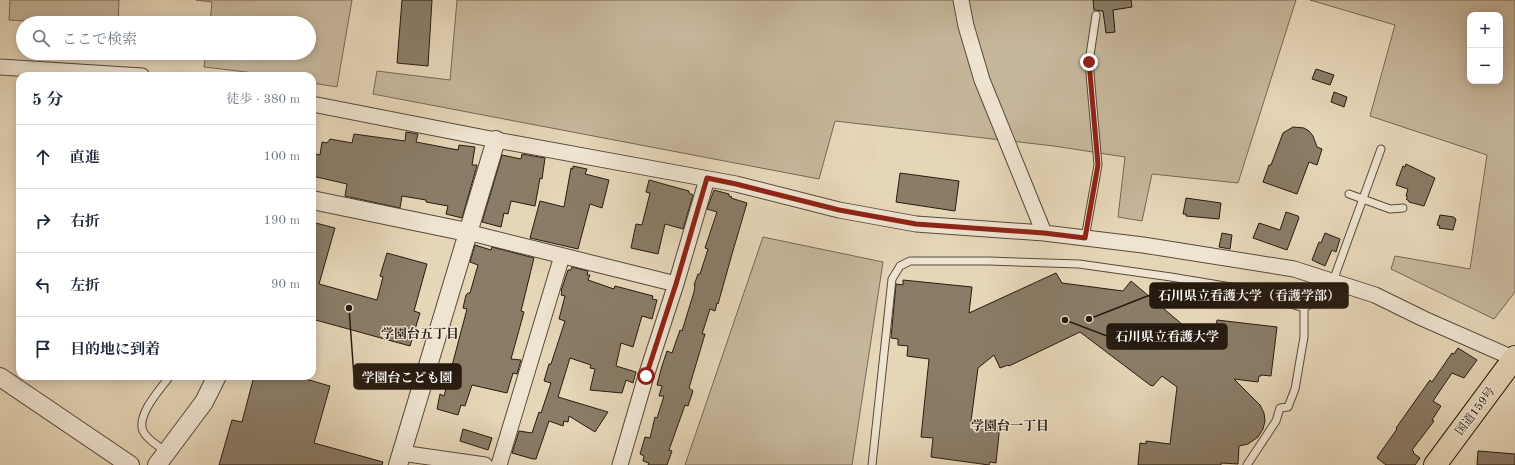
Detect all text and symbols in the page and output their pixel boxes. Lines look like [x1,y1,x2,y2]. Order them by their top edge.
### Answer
map controls [1467,12,1503,84]
button: + [1467,12,1503,48]
search box [16,16,316,60]
icon: search [30,27,52,49]
text: ここで検索 [62,33,137,48]
button: − [1467,48,1503,84]
route end [1080,53,1098,71]
text: 5 分 [32,92,64,109]
text: 徒歩 · 380 m [226,93,300,106]
icon: ahead [32,146,54,168]
text: 100 m [263,150,300,163]
text: 直進 [70,151,100,166]
icon: right [32,210,54,232]
text: 190 m [263,214,300,227]
text: 右折 [70,215,100,230]
icon: left [32,274,54,296]
text: 90 m [271,278,300,291]
text: 左折 [70,279,100,294]
callout: 石川県立看護大学（看護学部） [1150,283,1348,308]
text: 石川県立看護大学（看護学部） [1158,288,1340,303]
callout: 石川県立看護大学 [1107,324,1227,349]
district label: 学園台五丁目 [381,326,459,341]
text: 石川県立看護大学 [1115,329,1219,344]
icon: arrive [32,338,54,360]
text: 目的地に到着 [70,343,160,358]
callout: 学園台こども園 [354,364,461,389]
route start [637,367,655,385]
text: 学園台こども園 [361,370,453,385]
street label: 国道159号 [1452,384,1498,438]
district label: 学園台一丁目 [971,418,1049,433]

